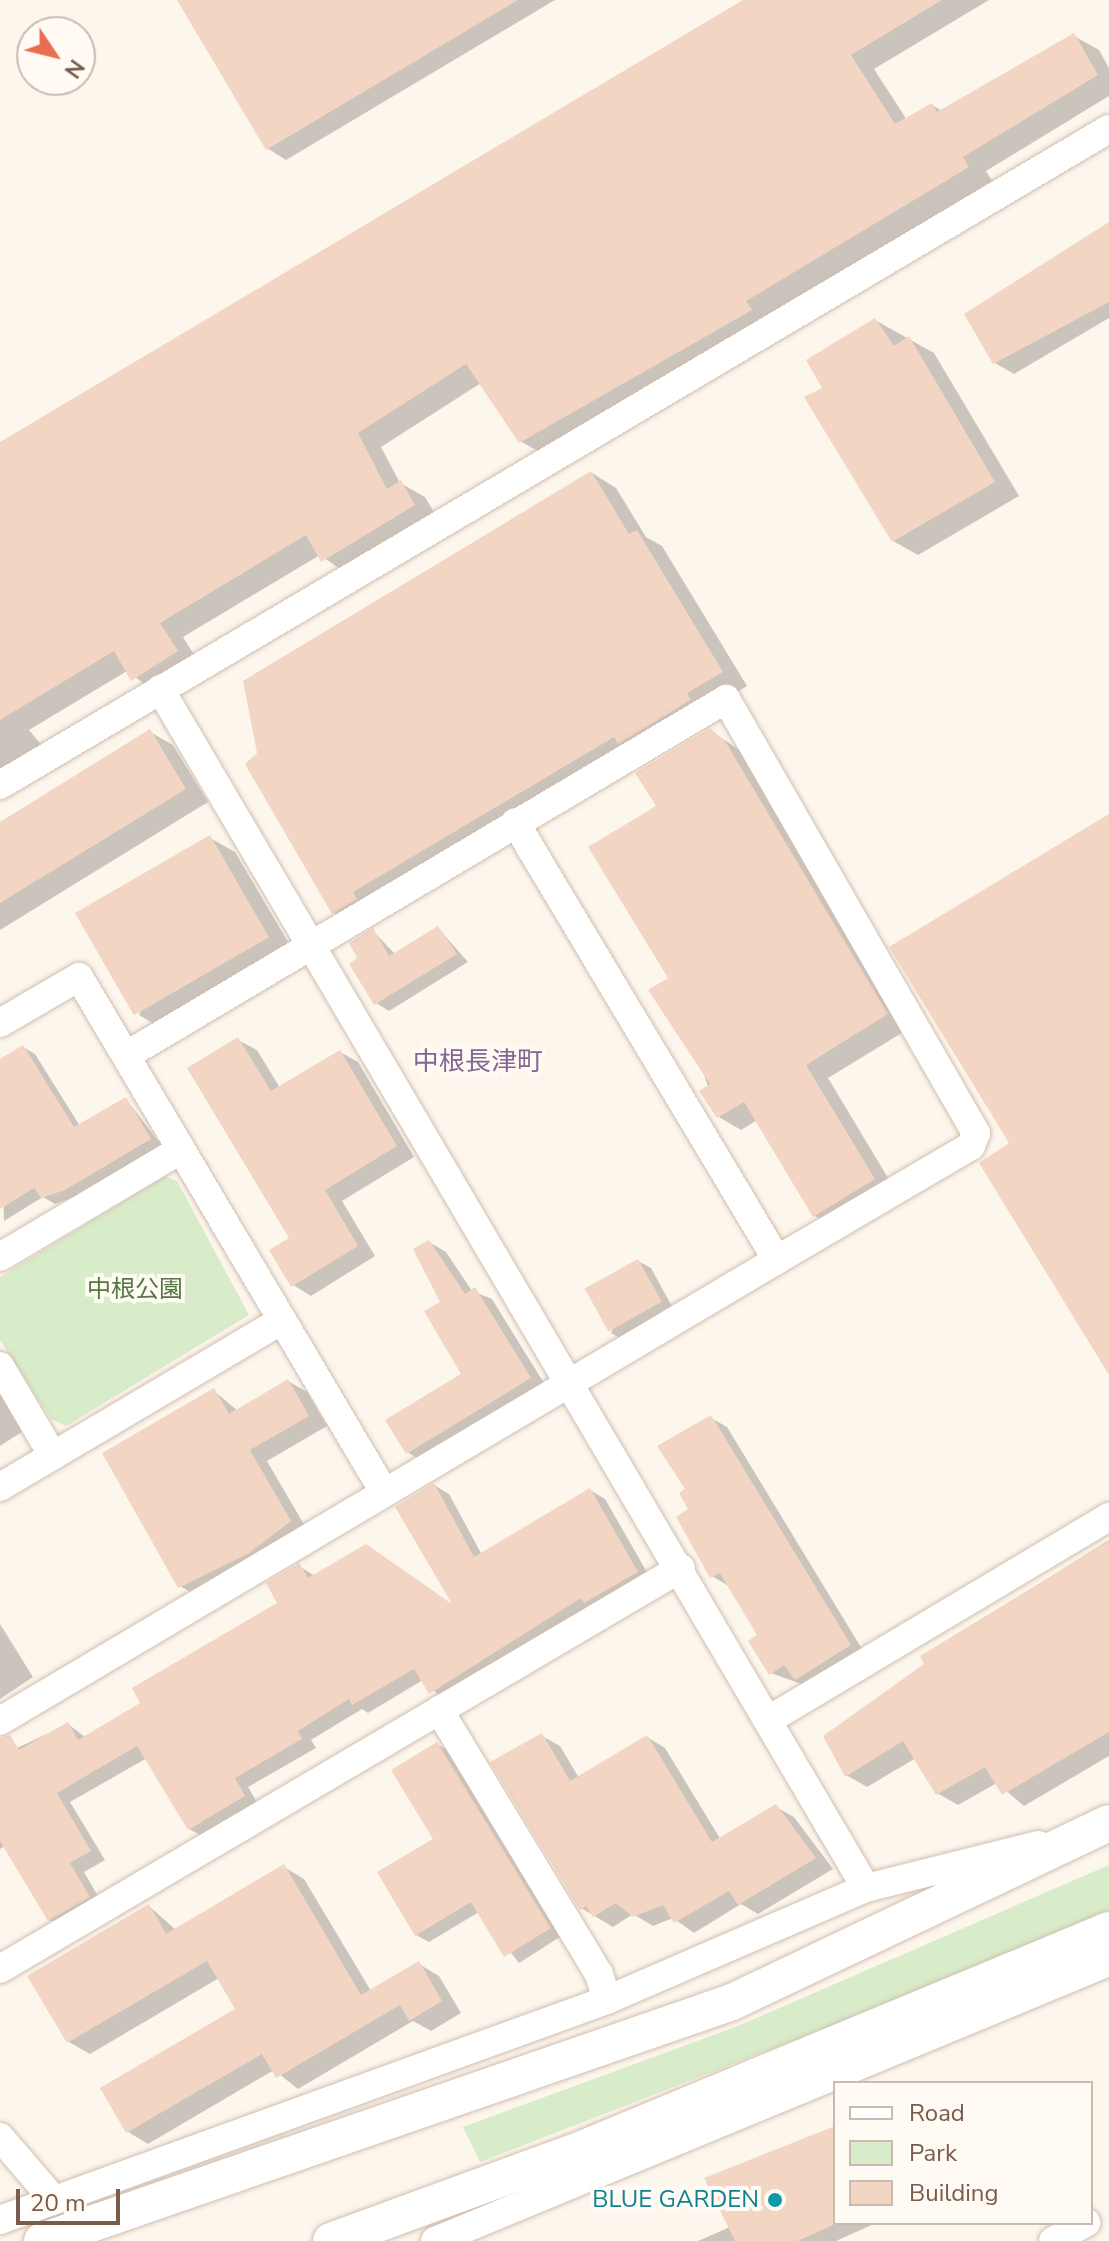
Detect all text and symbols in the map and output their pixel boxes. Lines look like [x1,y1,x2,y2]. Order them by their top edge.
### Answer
north arrow [16,16,96,96]
text: N [57,53,91,84]
district label: 中根長津町 [413,1046,543,1078]
park label: 中根公園 [87,1276,183,1304]
legend [833,2081,1093,2225]
text: Road [909,2097,965,2129]
text: Park [909,2137,957,2169]
scale bar [20,2173,124,2223]
text: Building [909,2177,999,2209]
place label: BLUE GARDEN [592,2186,759,2214]
text: 20 m [30,2187,86,2219]
marker: BLUE GARDEN [766,2191,784,2209]

